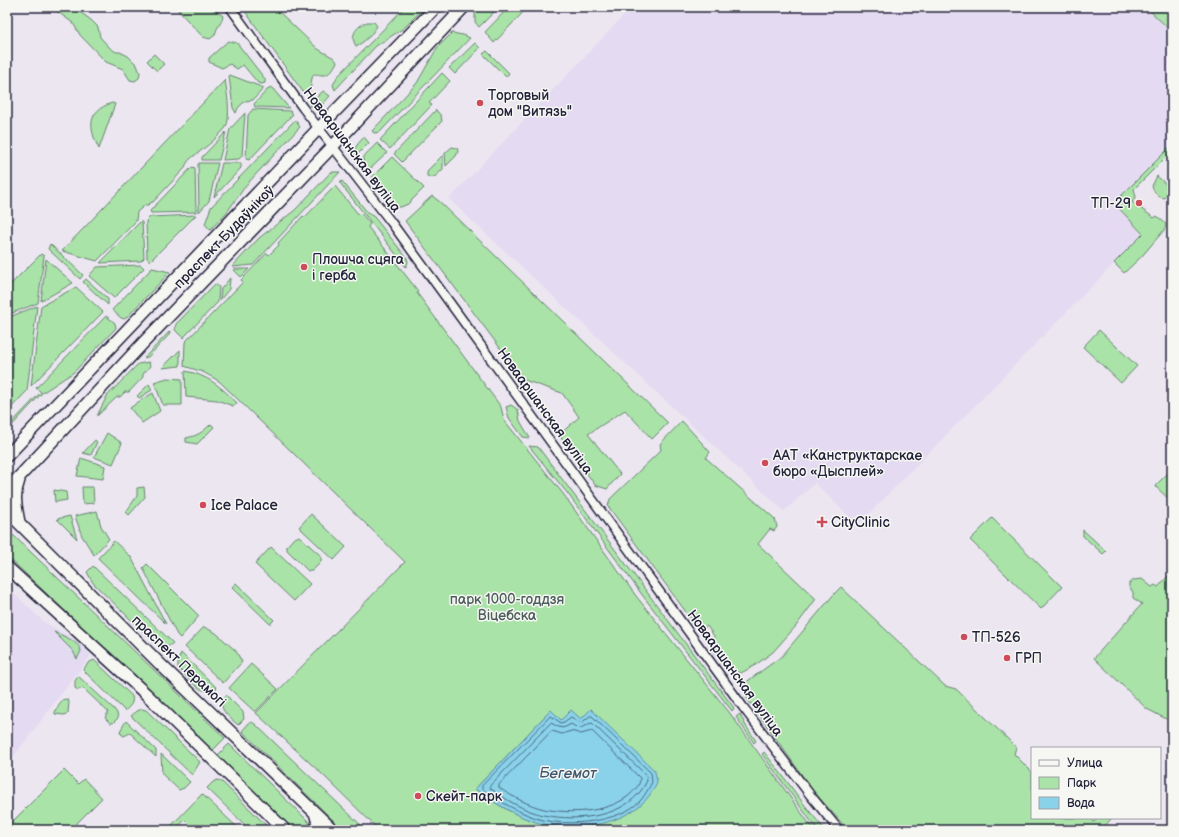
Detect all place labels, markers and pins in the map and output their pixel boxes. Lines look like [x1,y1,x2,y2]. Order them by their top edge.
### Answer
place label: Торговый дом "Витязь" [488,87,572,120]
marker: Торговый дом "Витязь" [475,98,485,108]
place label: ТП-29 [1091,195,1131,212]
marker: ТП-29 [1134,198,1144,208]
place label: Плошча сцяга і герба [312,251,405,284]
marker: Плошча сцяга і герба [299,262,309,272]
place label: ААТ «Канструктарскае бюро «Дысплей» [772,447,922,480]
marker: ААТ «Канструктарскае бюро «Дысплей» [760,458,770,468]
place label: Ice Palace [211,497,278,514]
marker: Ice Palace [198,500,208,510]
place label: CityClinic [831,514,890,531]
marker: CityClinic [816,516,828,528]
place label: ТП-526 [972,629,1021,646]
marker: ТП-526 [959,632,969,642]
place label: ГРП [1015,650,1042,667]
marker: ГРП [1002,653,1012,663]
place label: Скейт-парк [426,788,503,805]
marker: Скейт-парк [413,791,423,801]

